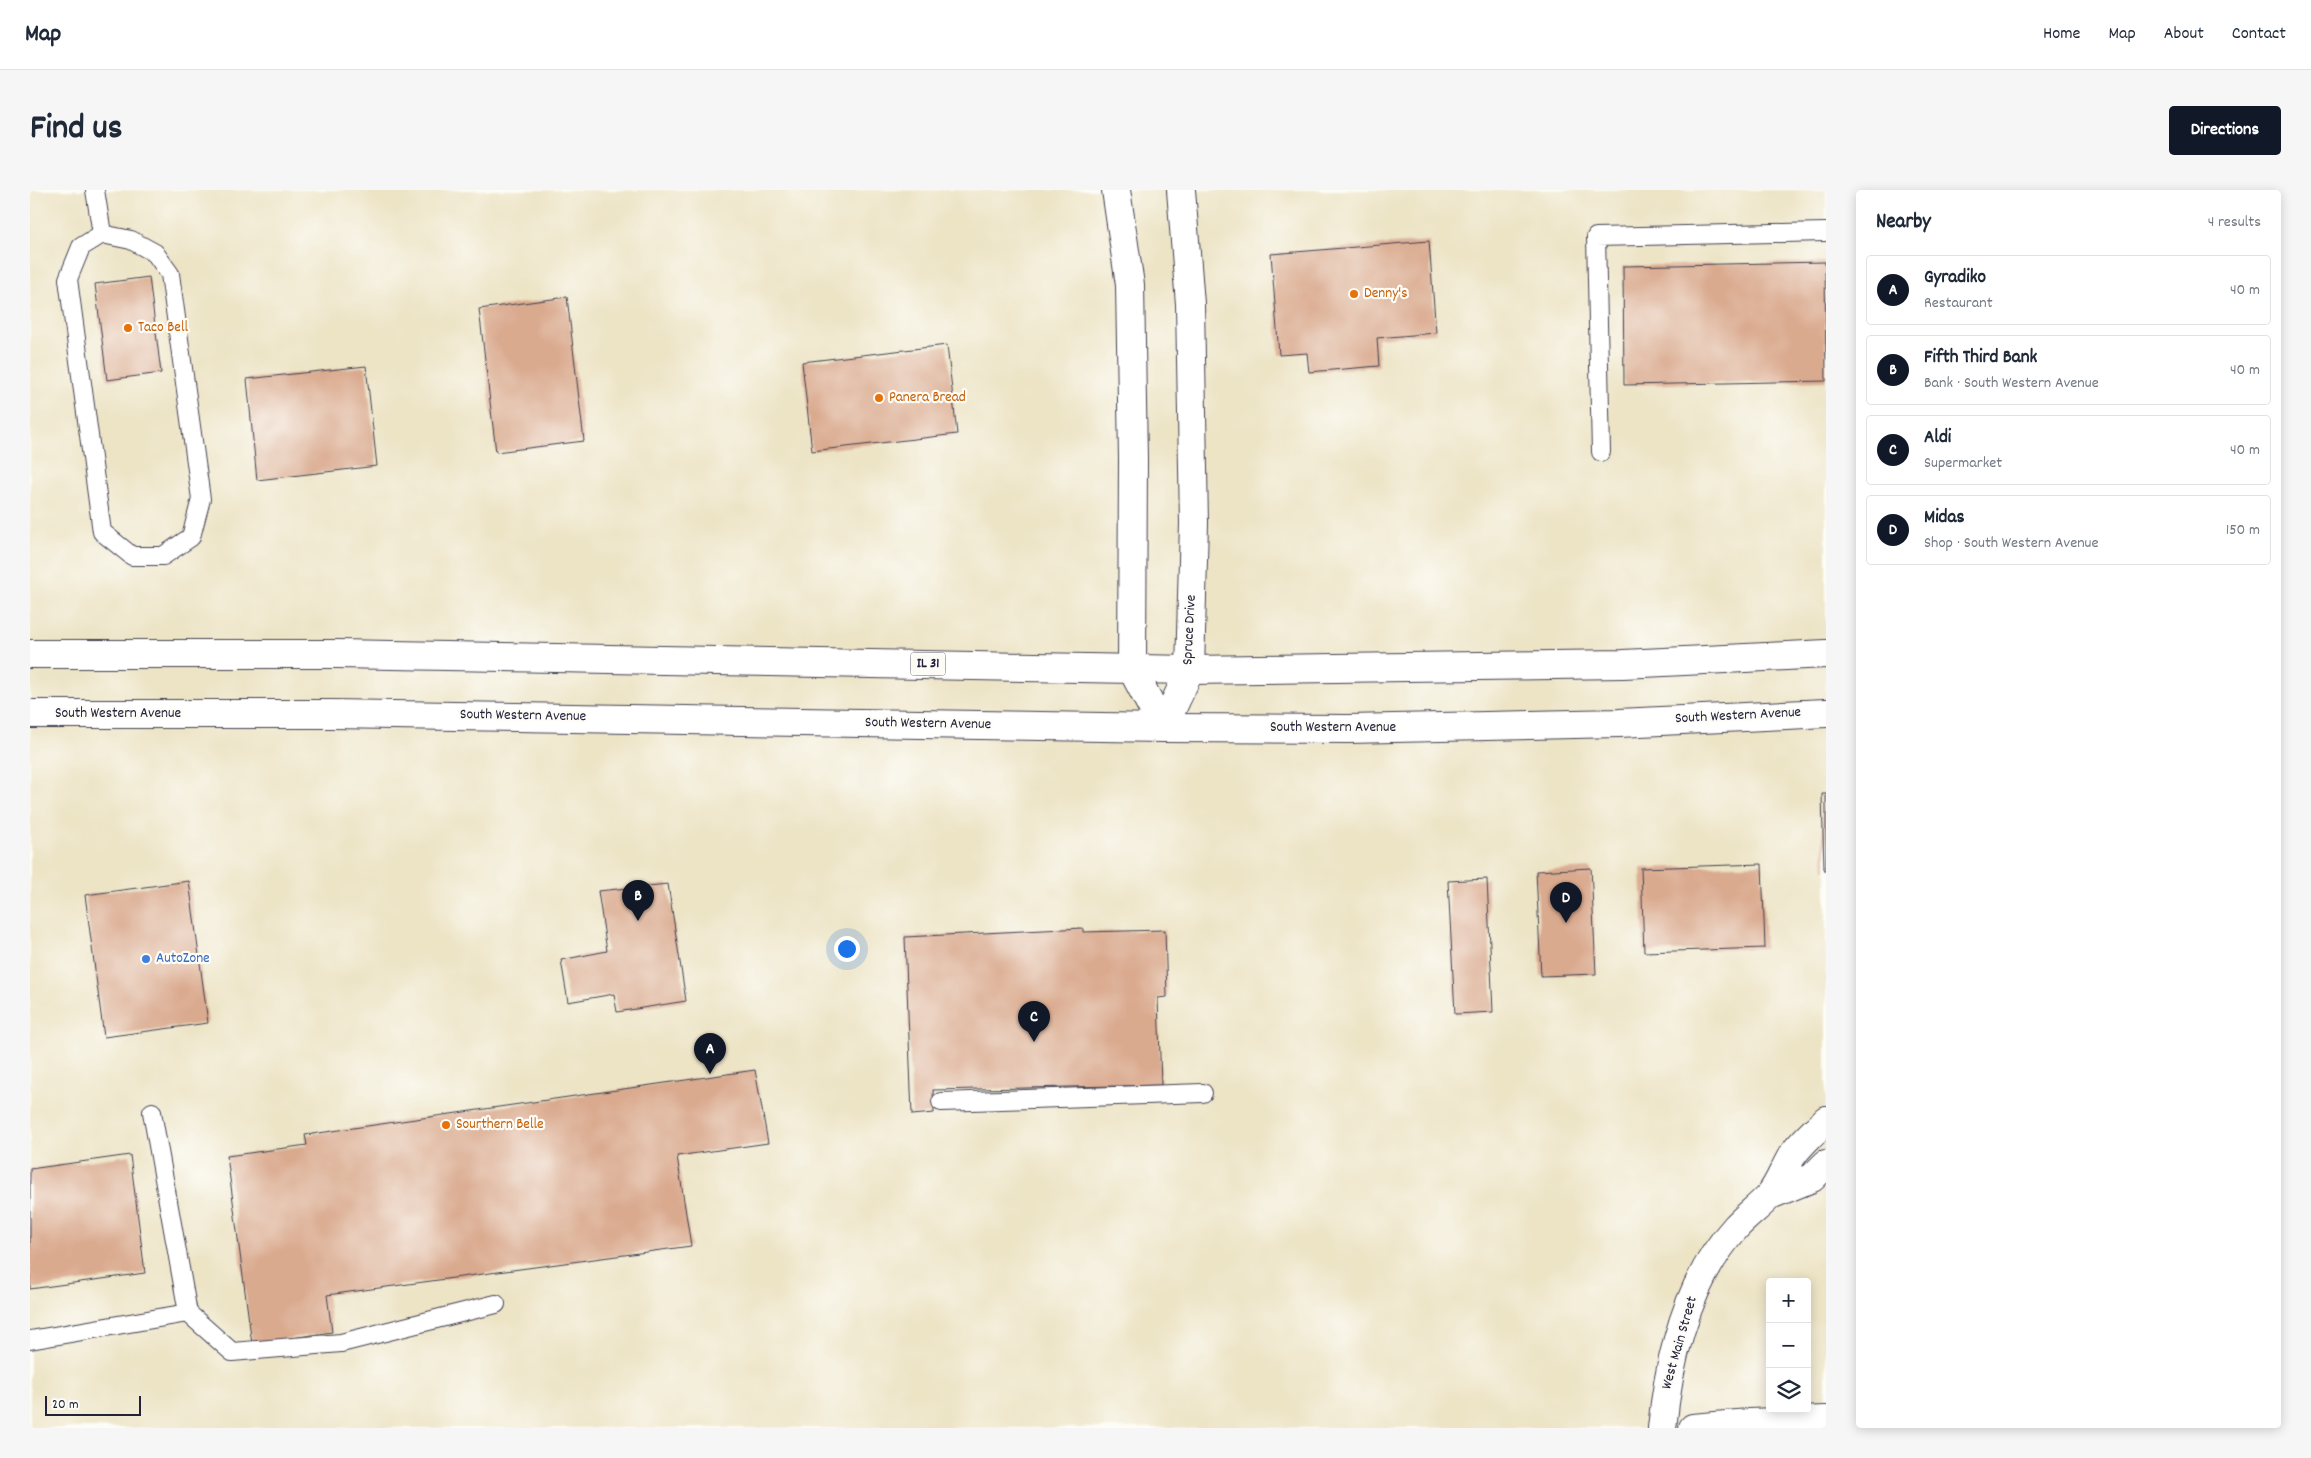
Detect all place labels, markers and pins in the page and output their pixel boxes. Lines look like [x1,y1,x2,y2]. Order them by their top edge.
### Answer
place label: Denny's [1364,283,1408,305]
marker: Denny's [1348,288,1360,300]
place label: Taco Bell [138,317,188,339]
marker: Taco Bell [122,322,134,334]
place label: Panera Bread [889,387,966,409]
marker: Panera Bread [873,392,885,404]
pin: B [622,880,654,921]
pin: D [1550,882,1582,923]
place label: AutoZone [156,948,210,970]
marker: AutoZone [140,953,152,965]
pin: C [1018,1001,1050,1042]
pin: A [694,1033,726,1074]
place label: Sourthern Belle [456,1114,544,1136]
marker: Sourthern Belle [440,1119,452,1131]

